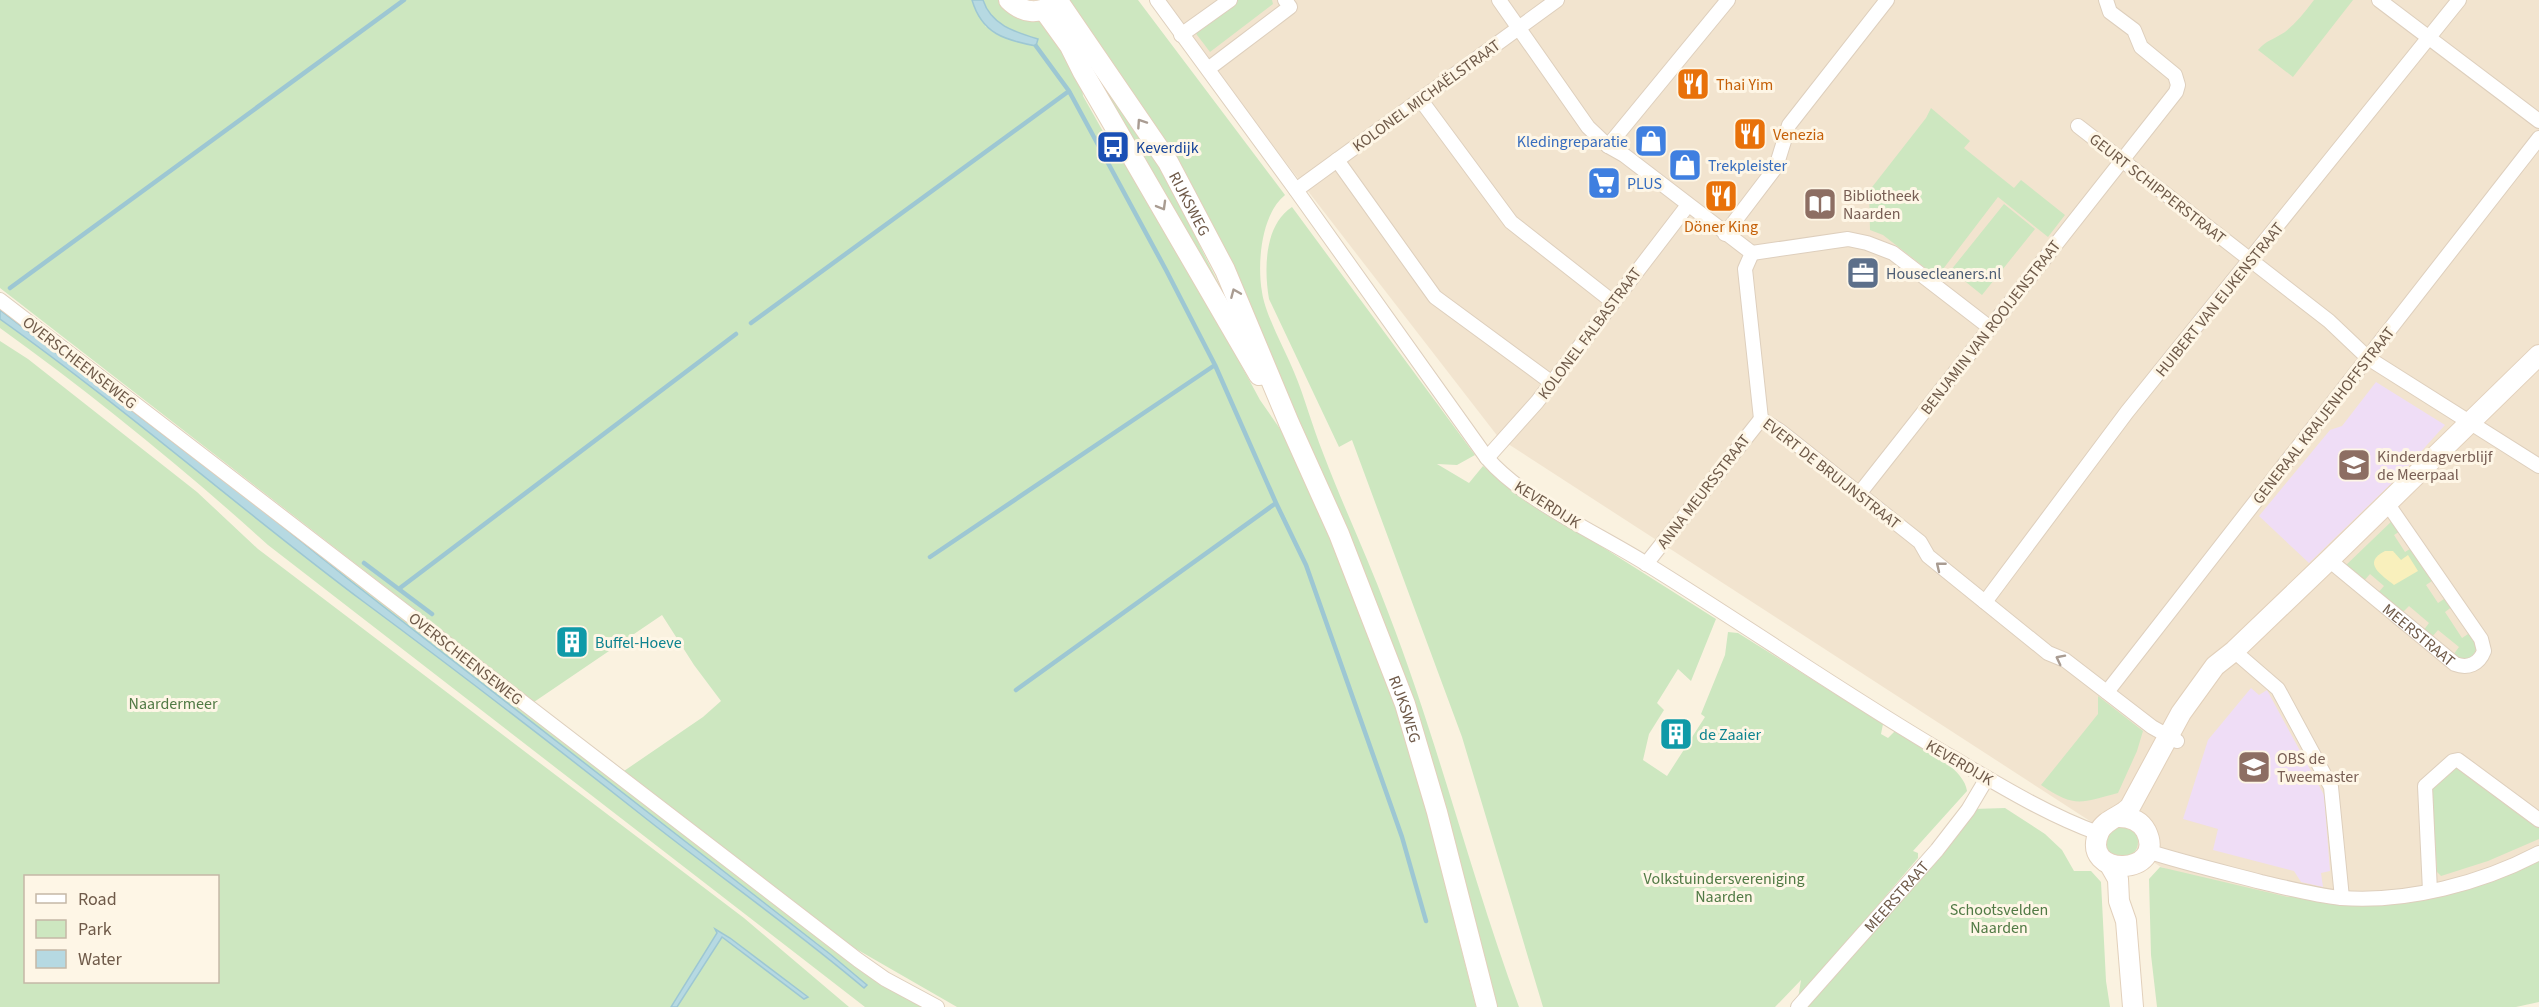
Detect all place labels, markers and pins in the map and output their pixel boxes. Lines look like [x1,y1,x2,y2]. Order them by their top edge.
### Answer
restaurant icon: Thai Yim [1675,66,1711,102]
place label: Thai Yim [1716,74,1773,96]
restaurant icon: Venezia [1732,116,1768,152]
shop icon: Kledingreparatie [1633,123,1669,159]
place label: Venezia [1773,124,1824,146]
bus stop icon: Keverdijk [1095,129,1131,165]
place label: Kledingreparatie [1517,131,1628,153]
place label: Keverdijk [1136,137,1199,159]
shop icon: Trekpleister [1667,147,1703,183]
place label: Trekpleister [1708,155,1787,177]
supermarket icon: PLUS [1586,165,1622,201]
place label: PLUS [1627,173,1662,195]
restaurant icon: Döner King [1703,178,1739,214]
place label: Bibliotheek Naarden [1843,185,1920,225]
library icon: Bibliotheek Naarden [1802,186,1838,222]
place label: Döner King [1684,216,1758,238]
office icon: Housecleaners.nl [1845,255,1881,291]
place label: Housecleaners.nl [1886,263,2001,285]
place label: Kinderdagverblijf de Meerpaal [2377,446,2494,486]
school or university icon: Kinderdagverblijf de Meerpaal [2336,447,2372,483]
building icon: Buffel-Hoeve [554,624,590,660]
place label: Buffel-Hoeve [595,632,682,654]
building icon: de Zaaier [1658,716,1694,752]
place label: de Zaaier [1699,724,1761,746]
place label: OBS de Tweemaster [2277,748,2359,788]
school or university icon: OBS de Tweemaster [2236,749,2272,785]

